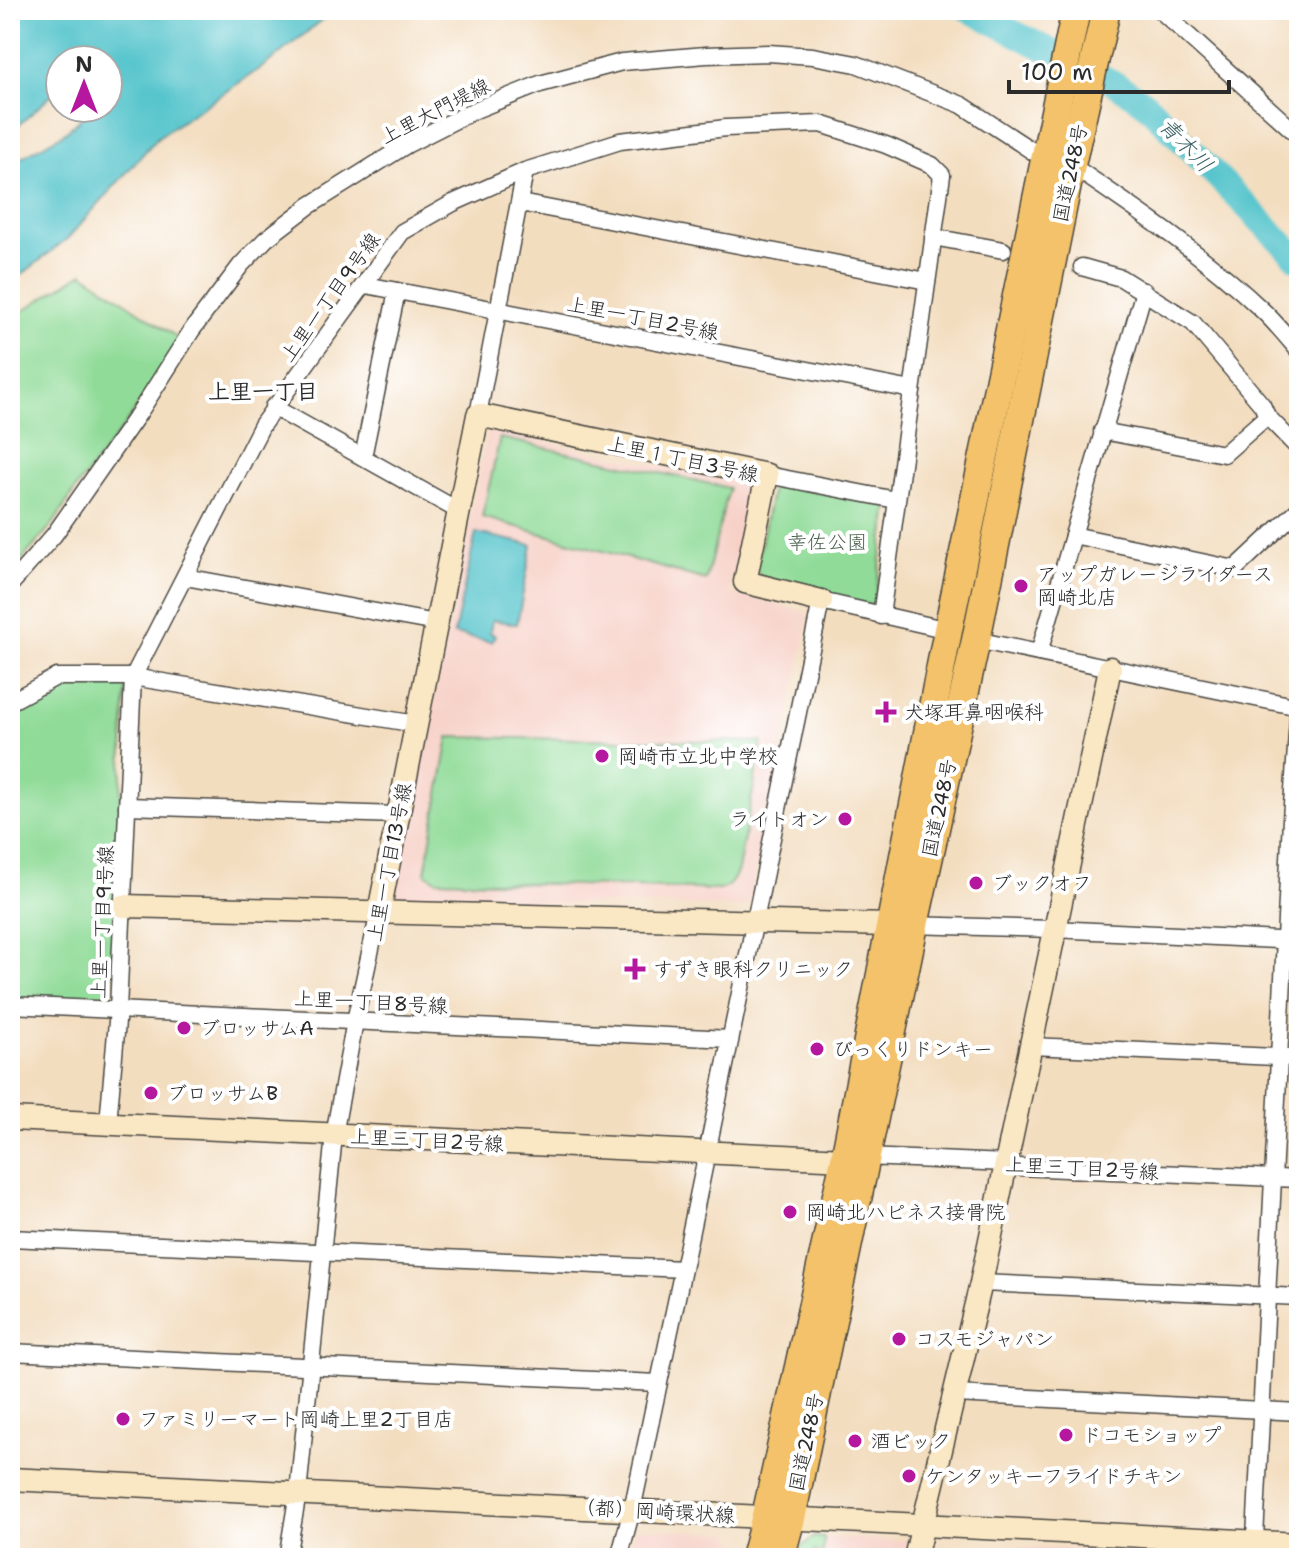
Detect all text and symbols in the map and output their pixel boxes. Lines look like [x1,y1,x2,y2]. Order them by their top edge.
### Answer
north arrow [44,44,124,124]
scale bar [1009,44,1229,94]
text: N [75,50,93,79]
text: 100 m [1021,56,1093,88]
street label: 上里大門堤線 [376,72,494,150]
water label: 青木川 [1153,111,1219,179]
street label: 国道248号 [1047,121,1093,225]
street label: 上里一丁目9号線 [274,227,386,367]
street label: 上里一丁目2号線 [565,291,721,345]
district label: 上里一丁目 [208,377,318,406]
street label: 上里１丁目3号線 [605,430,761,488]
park label: 幸佐公園 [787,529,867,555]
place label: アップガレージライダース 岡崎北店 [1037,561,1273,610]
marker: アップガレージライダース 岡崎北店 [1012,577,1030,595]
place label: 犬塚耳鼻咽喉科 [904,699,1044,725]
marker: 犬塚耳鼻咽喉科 [875,701,897,723]
place label: 岡崎市立北中学校 [618,743,778,769]
marker: 岡崎市立北中学校 [593,747,611,765]
street label: 国道248号 [916,756,962,860]
street label: 上里一丁目13号線 [361,780,417,944]
place label: ライトオン [730,806,829,832]
marker: ライトオン [836,810,854,828]
street label: 上里一丁目9号線 [85,844,119,1000]
place label: ブックオフ [992,870,1092,896]
marker: ブックオフ [967,874,985,892]
place label: すずき眼科クリニック [653,956,853,982]
marker: すずき眼科クリニック [624,958,646,980]
street label: 上里一丁目8号線 [293,985,449,1019]
place label: ブロッサムA [200,1015,314,1041]
marker: ブロッサムA [175,1019,193,1037]
place label: びっくりドンキー [833,1036,993,1062]
marker: びっくりドンキー [808,1040,826,1058]
place label: ブロッサムB [167,1080,278,1106]
marker: ブロッサムB [142,1084,160,1102]
street label: 上里三丁目2号線 [349,1123,505,1157]
street label: 上里三丁目2号線 [1004,1151,1160,1185]
place label: 岡崎北ハピネス接骨院 [806,1199,1006,1225]
marker: 岡崎北ハピネス接骨院 [781,1203,799,1221]
place label: コスモジャパン [915,1326,1054,1352]
marker: コスモジャパン [890,1330,908,1348]
street label: 国道248号 [783,1390,829,1494]
place label: ファミリーマート岡崎上里2丁目店 [139,1406,453,1432]
marker: ファミリーマート岡崎上里2丁目店 [114,1410,132,1428]
place label: ドコモショップ [1082,1422,1221,1448]
marker: ドコモショップ [1057,1426,1075,1444]
place label: 酒ビック [871,1428,951,1454]
marker: 酒ビック [846,1432,864,1450]
place label: ケンタッキーフライドチキン [925,1463,1183,1489]
marker: ケンタッキーフライドチキン [900,1467,918,1485]
street label: （都）岡崎環状線 [574,1494,736,1528]

